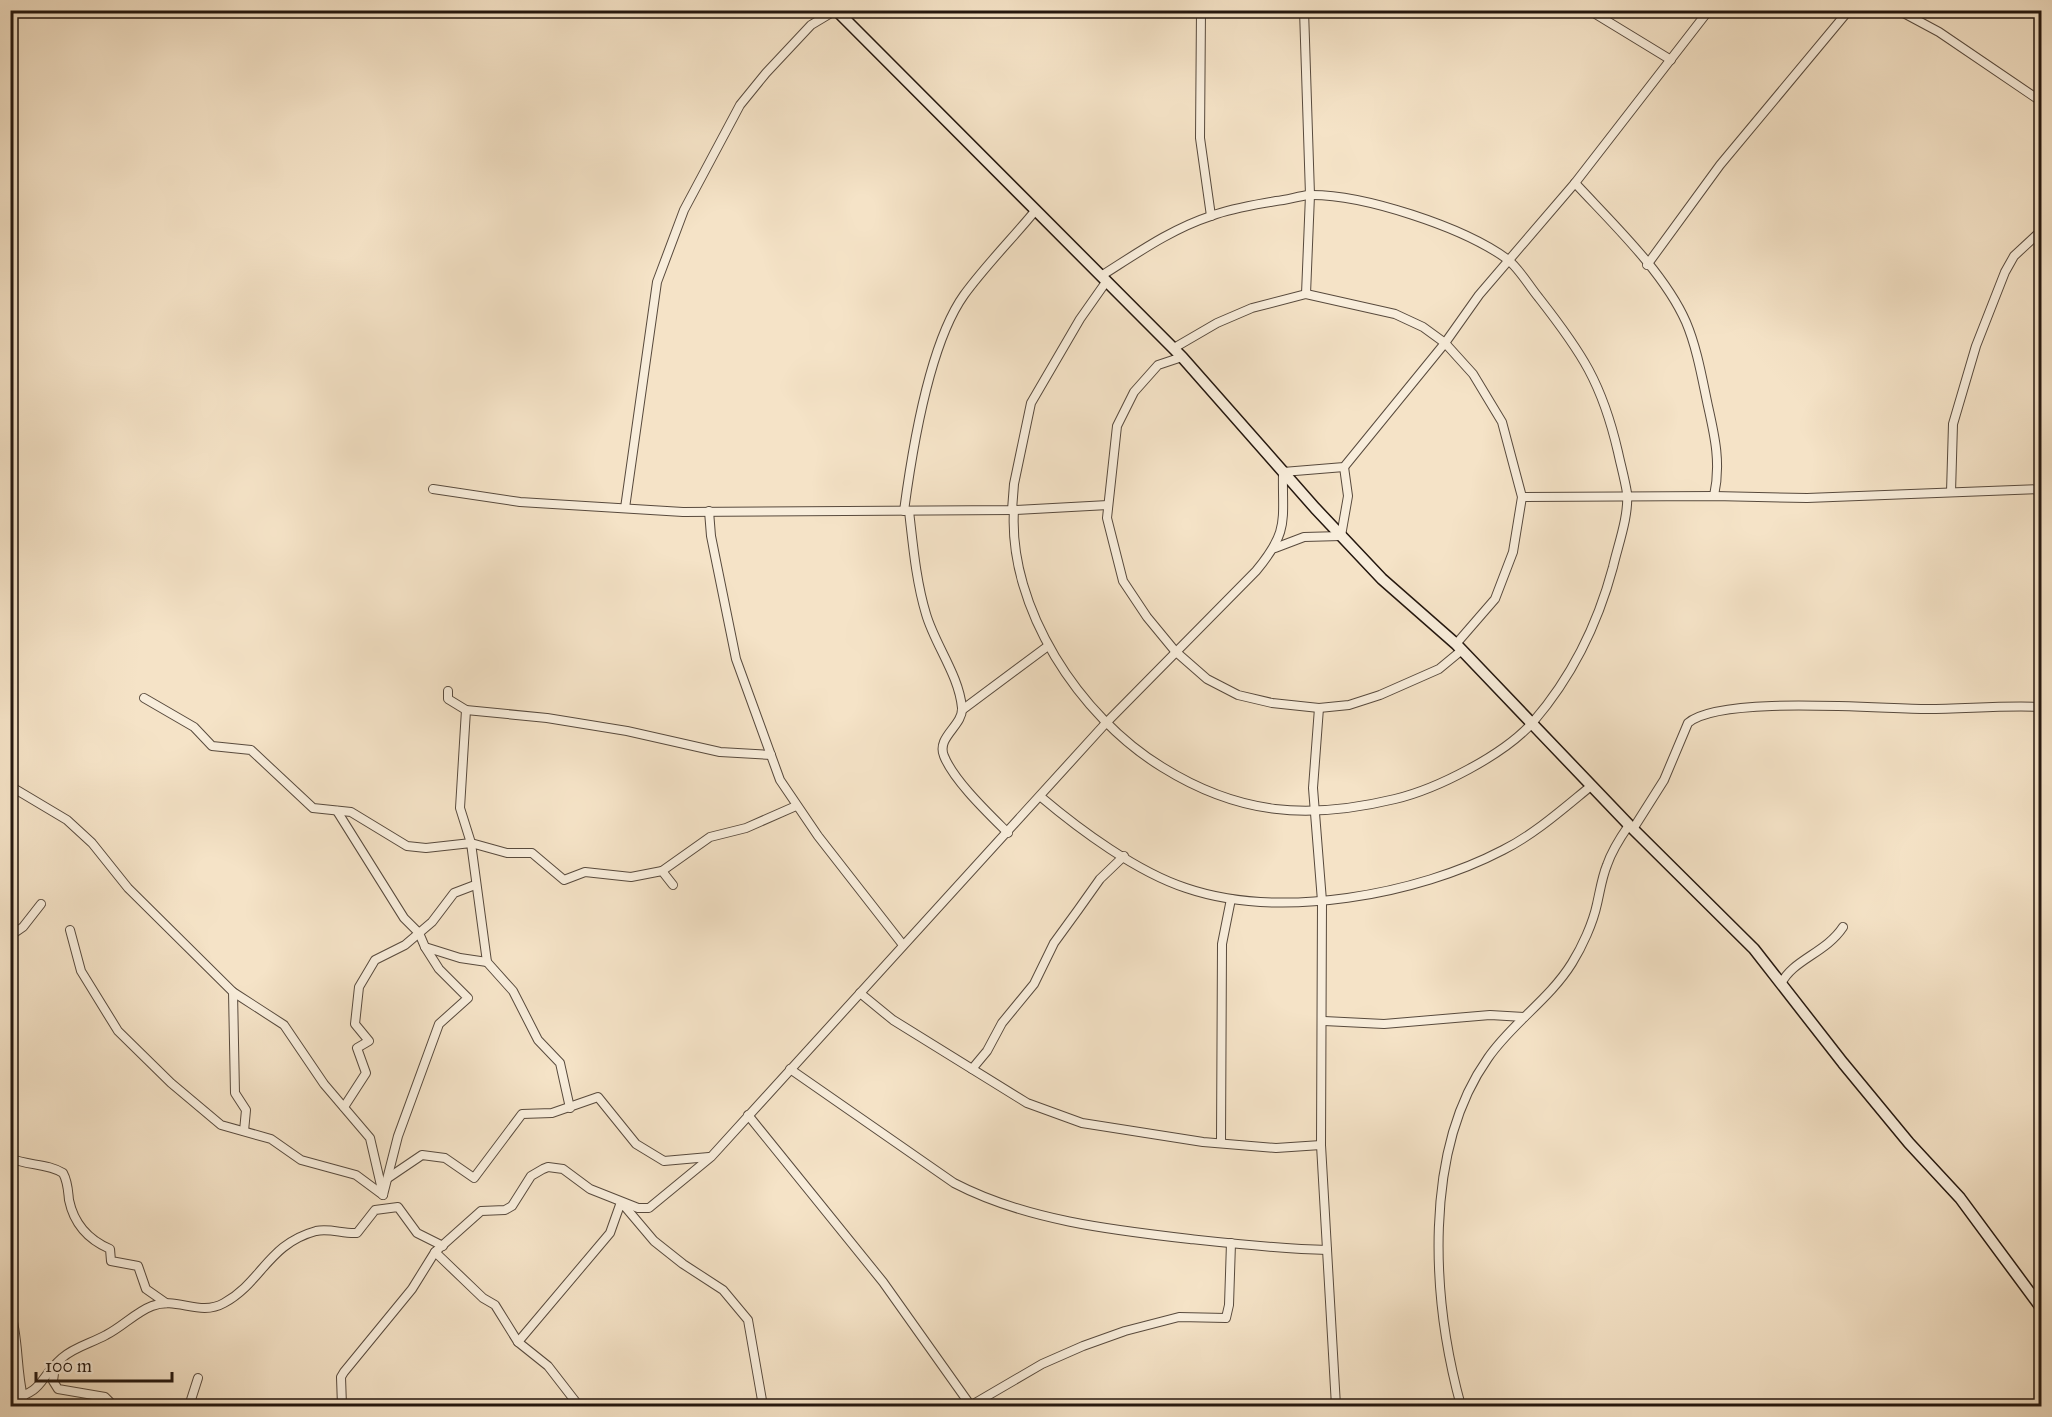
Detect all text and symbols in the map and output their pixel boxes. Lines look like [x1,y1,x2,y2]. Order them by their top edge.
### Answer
scale bar [36,1345,172,1383]
text: 100 m [45,1355,92,1377]

